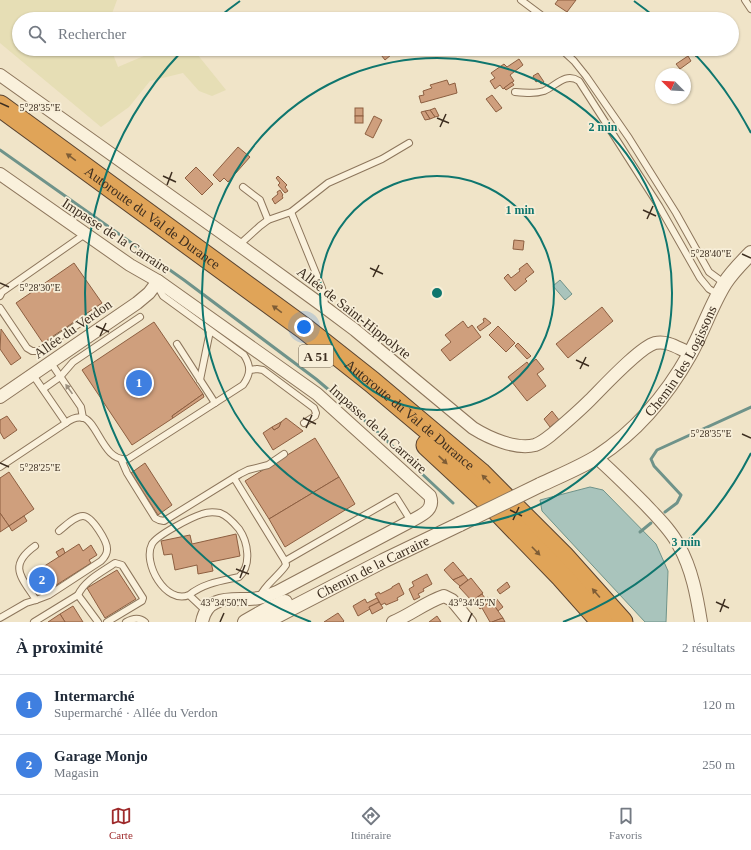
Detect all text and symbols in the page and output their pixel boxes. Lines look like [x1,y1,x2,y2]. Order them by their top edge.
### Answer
search box [12,12,739,56]
icon: search [26,23,48,45]
text: Rechercher [58,26,126,42]
north arrow [655,68,691,104]
text: 5°28'35"E [20,102,61,113]
text: 2 min [588,120,618,134]
one-way arrow [65,153,76,161]
street label: Autoroute du Val de Durance [82,163,223,272]
street label: Impasse de la Carraire [59,196,173,276]
text: 1 min [505,203,535,217]
text: 5°28'40"E [691,248,732,259]
street label: Allée de Saint-Hippolyte [294,264,414,362]
text: 5°28'30"E [20,282,61,293]
centre of rings [430,286,444,300]
street label: Allée du Verdon [31,297,115,361]
street label: Chemin des Logissons [642,303,719,419]
one-way arrow [272,304,283,313]
your location [294,317,314,337]
road number: A 51 [299,345,333,367]
street label: Autoroute du Val de Durance [342,356,478,473]
pin: 1 [126,368,152,398]
street label: Impasse de la Carraire [326,381,430,477]
one-way arrow [65,384,73,395]
text: 5°28'35"E [691,428,732,439]
one-way arrow [438,455,448,465]
text: 5°28'25"E [20,462,61,473]
one-way arrow [481,474,491,484]
street label: Chemin de la Carraire [314,532,431,602]
text: 3 min [671,535,701,549]
one-way arrow [532,546,541,556]
pin: 2 [29,565,55,595]
one-way arrow [592,587,601,598]
text: 43°34'50"N [200,597,248,608]
text: 43°34'45"N [448,597,496,608]
text: À proximité [16,638,103,657]
text: 2 résultats [682,640,735,655]
text: Intermarché [54,688,135,704]
text: 1 [26,697,32,712]
text: 120 m [702,697,735,712]
text: Supermarché · Allée du Verdon [54,705,218,720]
text: Garage Monjo [54,748,148,764]
text: 2 [26,757,32,772]
text: 250 m [702,757,735,772]
text: Magasin [54,765,99,780]
tab: Carte [109,805,133,841]
tab: Itinéraire [351,805,391,841]
tab: Favoris [609,805,642,841]

